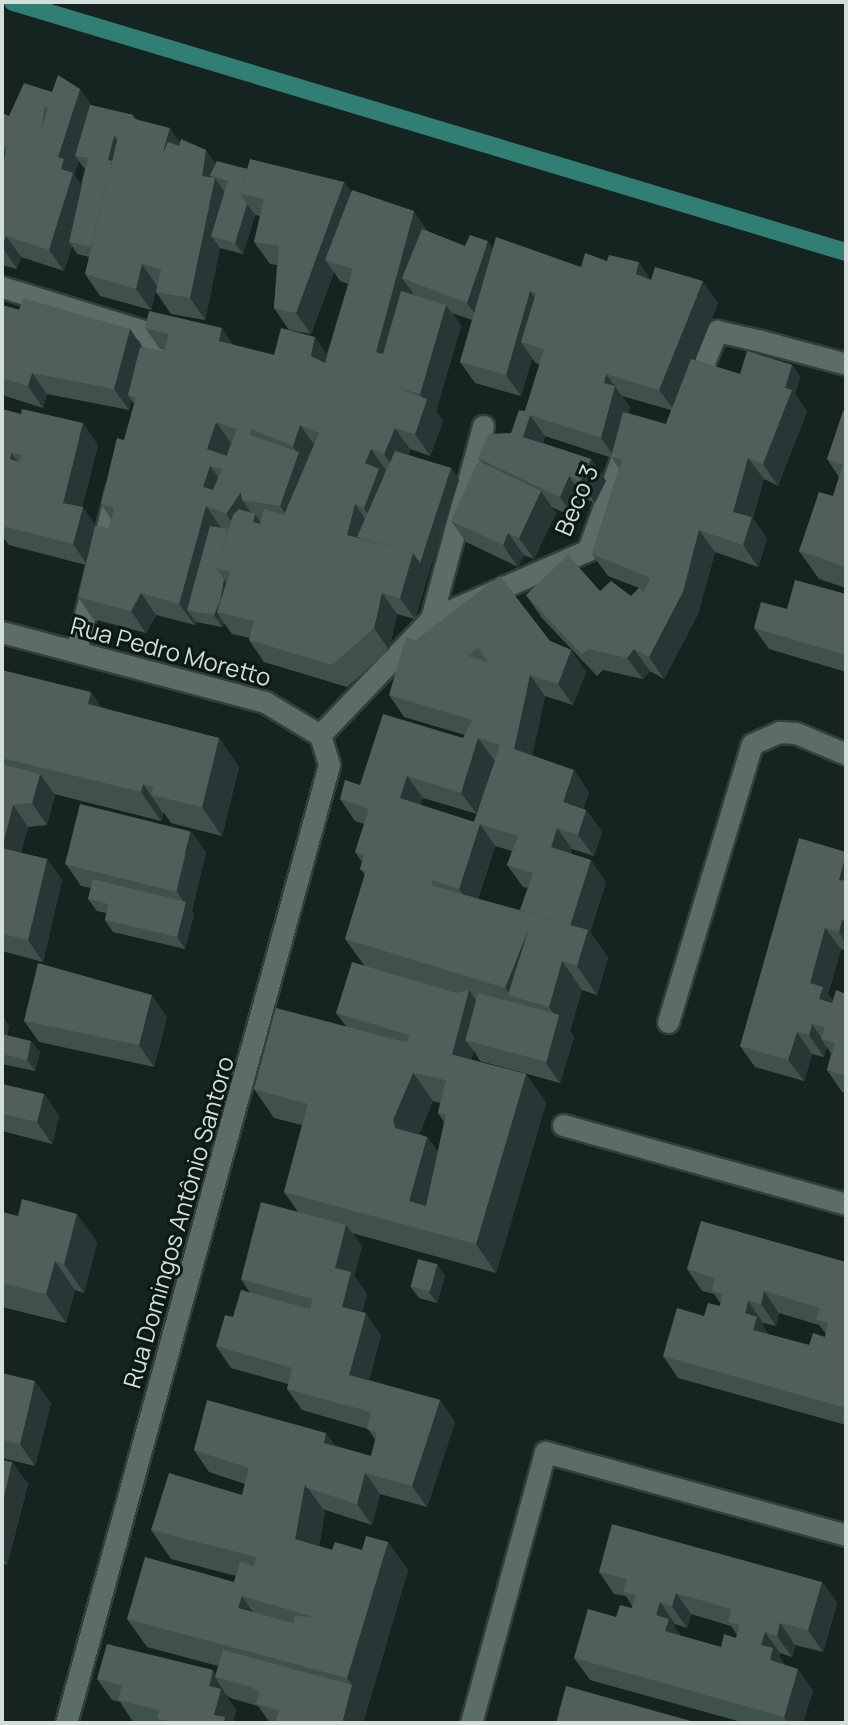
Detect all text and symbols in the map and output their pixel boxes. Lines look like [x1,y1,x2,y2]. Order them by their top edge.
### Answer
street label: Beco 3 [548,460,604,540]
street label: Rua Pedro Moretto [68,610,274,692]
street label: Rua Domingos Antônio Santoro [117,1053,239,1391]

